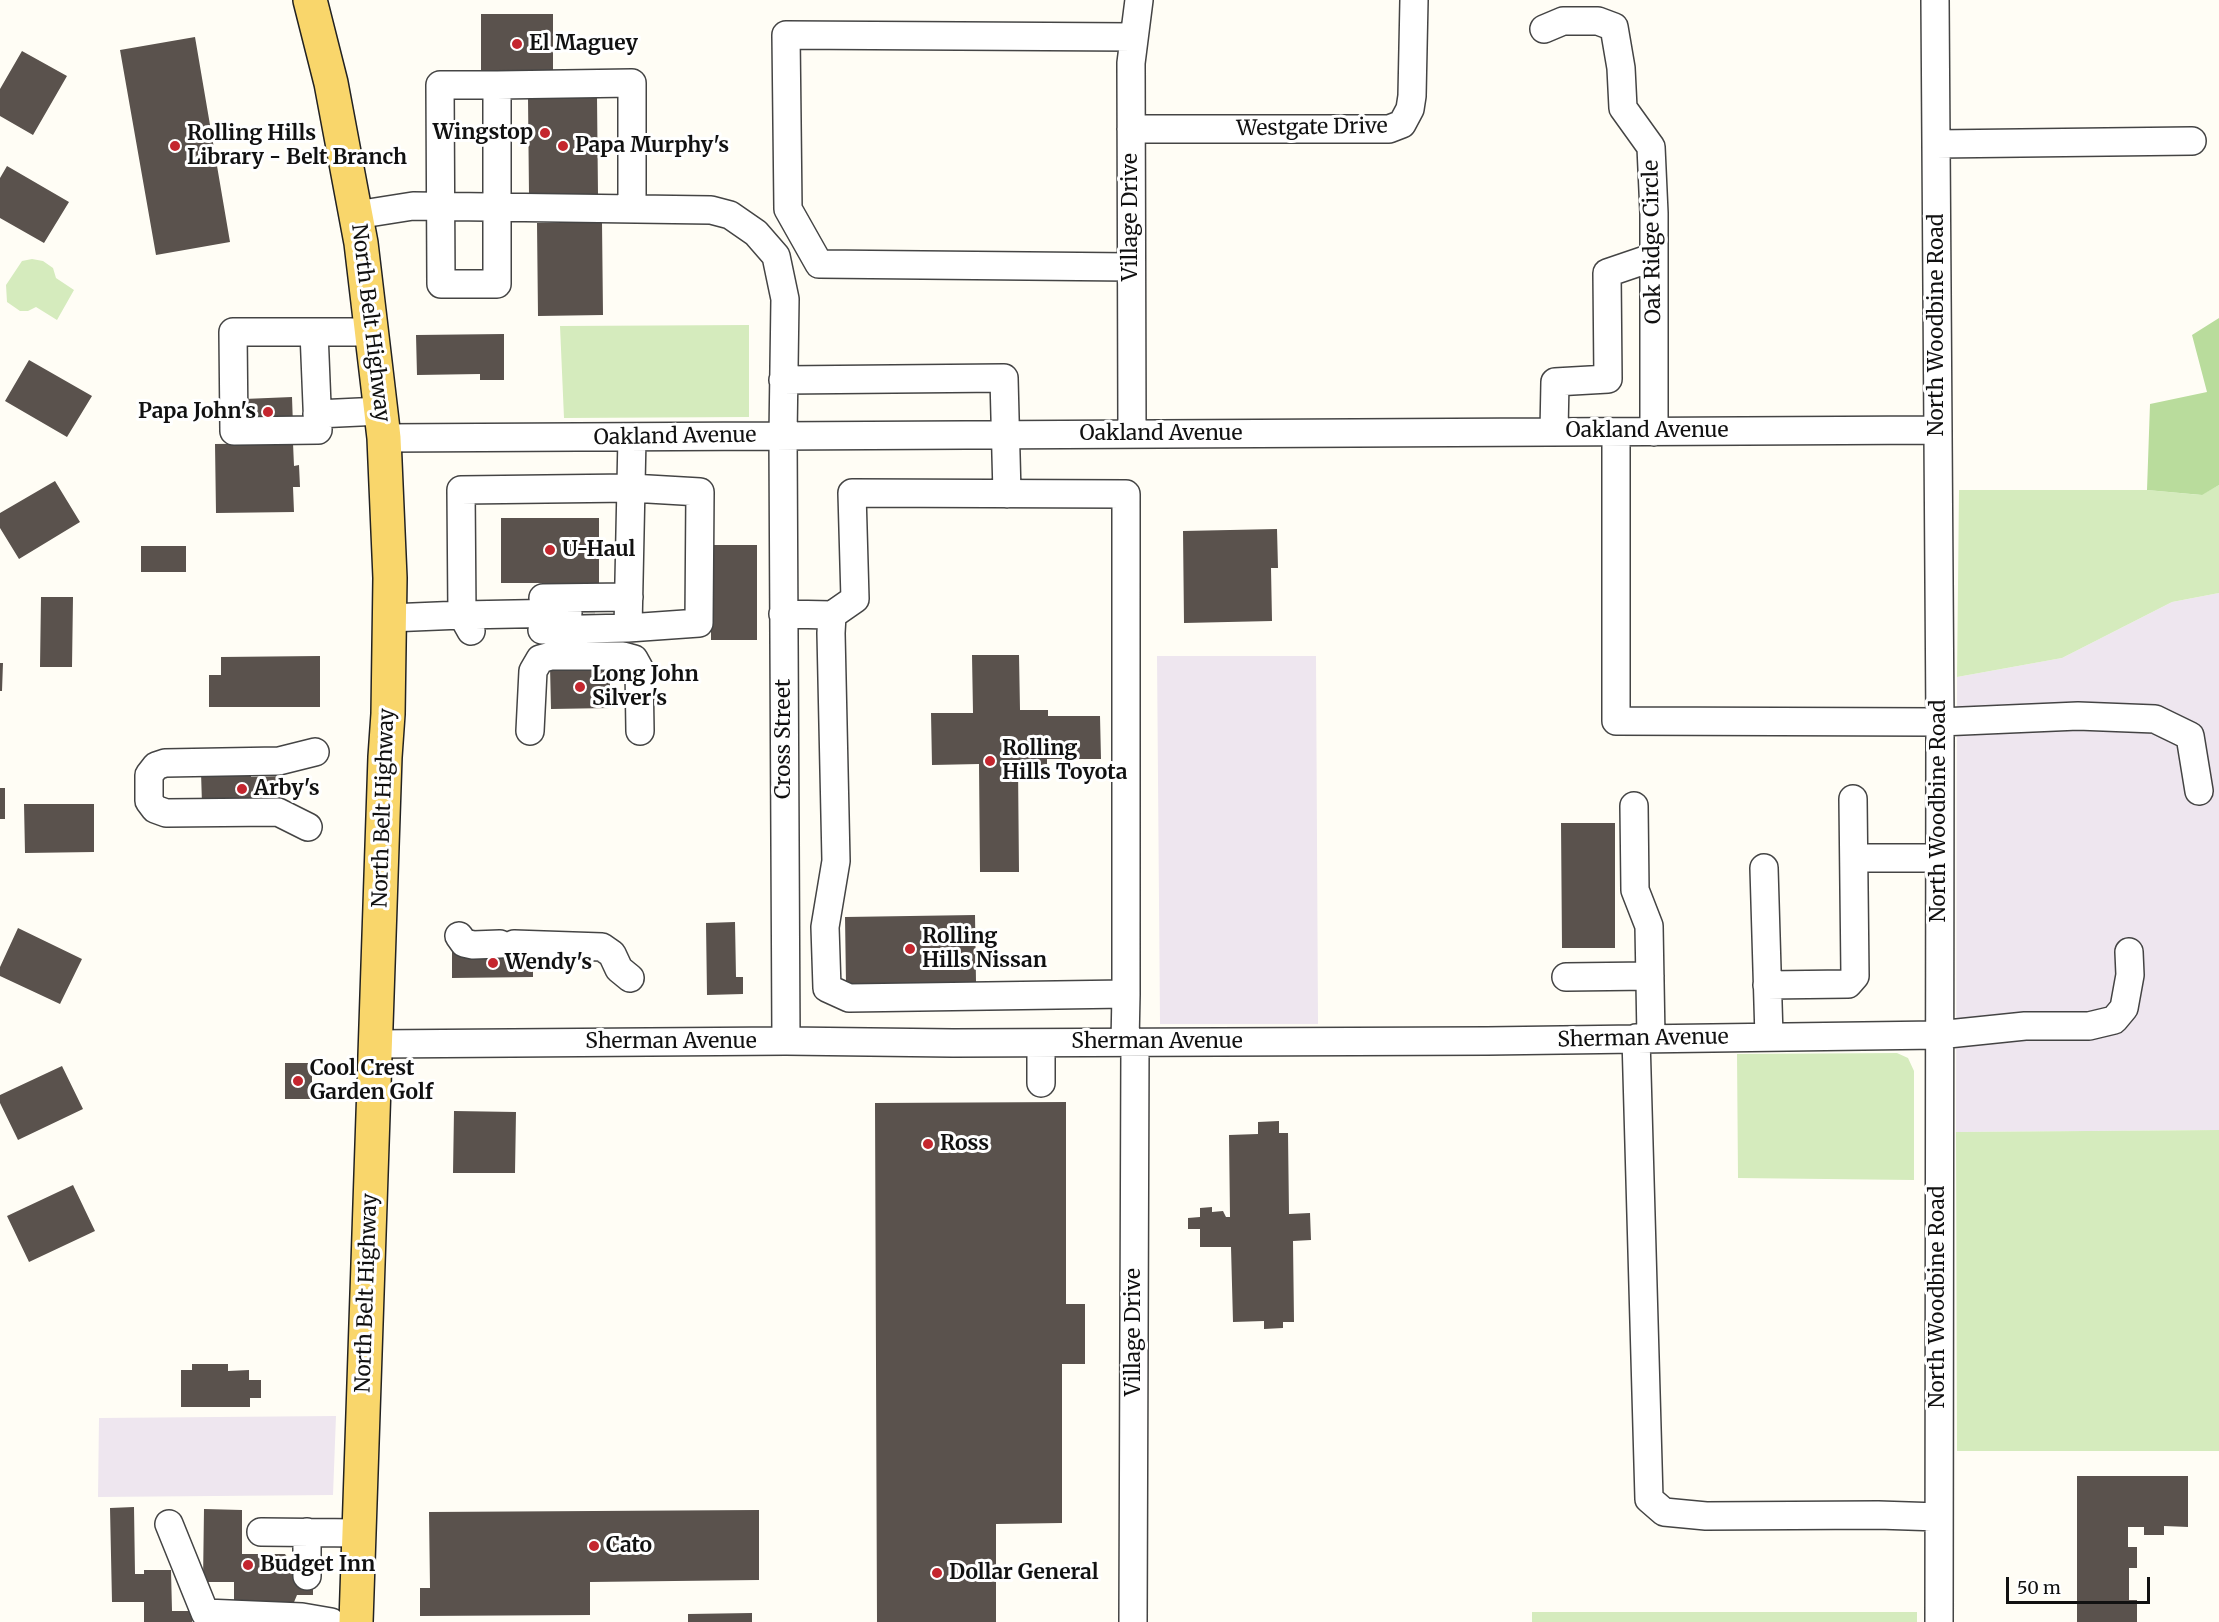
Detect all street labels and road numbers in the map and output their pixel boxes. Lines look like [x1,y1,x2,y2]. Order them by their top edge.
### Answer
street label: Westgate Drive [1236,114,1388,142]
street label: Village Drive [1118,153,1144,281]
street label: Oak Ridge Circle [1639,160,1667,324]
street label: North Woodbine Road [1924,214,1950,436]
street label: North Belt Highway [345,222,395,424]
street label: Oakland Avenue [1566,418,1728,444]
street label: Oakland Avenue [1080,421,1242,447]
street label: Oakland Avenue [593,423,757,451]
street label: Cross Street [771,679,797,799]
street label: North Woodbine Road [1926,700,1952,922]
street label: North Belt Highway [368,708,400,908]
street label: Sherman Avenue [1557,1025,1729,1053]
street label: Sherman Avenue [585,1029,757,1055]
street label: Sherman Avenue [1071,1029,1243,1055]
street label: North Woodbine Road [1925,1186,1951,1408]
street label: North Belt Highway [351,1193,383,1393]
street label: Village Drive [1121,1268,1147,1396]

